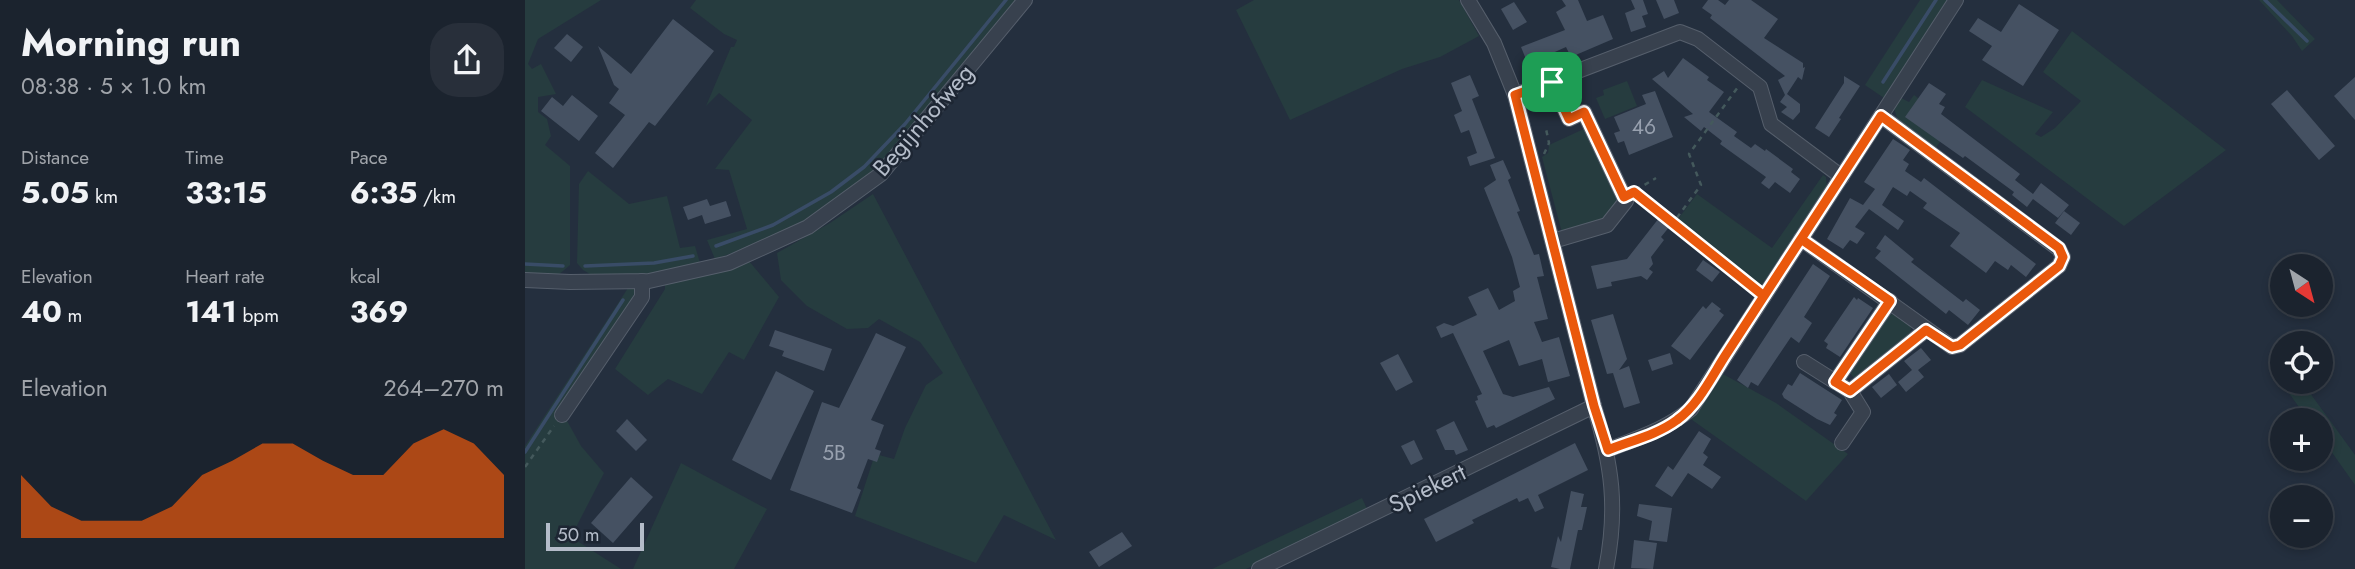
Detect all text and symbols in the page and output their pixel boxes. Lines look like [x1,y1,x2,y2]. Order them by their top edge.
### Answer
text: Morning run [21,15,241,70]
button: share [430,23,504,97]
pin [1522,52,1582,112]
street label: Begijnhofweg [864,56,982,184]
icon: arrive [1533,63,1571,101]
text: 08:38 · 5 × 1.0 km [21,69,207,103]
house number: 46 [1632,112,1656,142]
text: Distance [21,144,89,171]
text: Time [185,144,224,171]
text: Pace [350,144,388,171]
text: 5.05 [21,171,89,214]
text: 33:15 [185,171,267,214]
text: 6:35 [350,171,417,214]
text: km [89,183,118,210]
text: /km [417,183,456,210]
north arrow [2270,254,2333,317]
map controls [2270,254,2333,548]
text: Elevation [21,263,93,290]
text: Heart rate [185,263,265,290]
text: kcal [350,263,380,290]
text: 40 [21,290,62,333]
text: 141 [185,290,237,333]
text: 369 [350,290,408,333]
text: m [62,302,82,329]
text: bpm [237,302,279,329]
button: locate [2270,331,2333,394]
text: Elevation [21,371,108,405]
text: 264–270 m [383,371,504,405]
button: + [2270,408,2333,471]
house number: 5B [822,438,846,468]
street label: Spiekert [1382,454,1472,522]
button: − [2270,485,2333,548]
scale bar [546,520,644,552]
text: 50 m [557,521,600,548]

